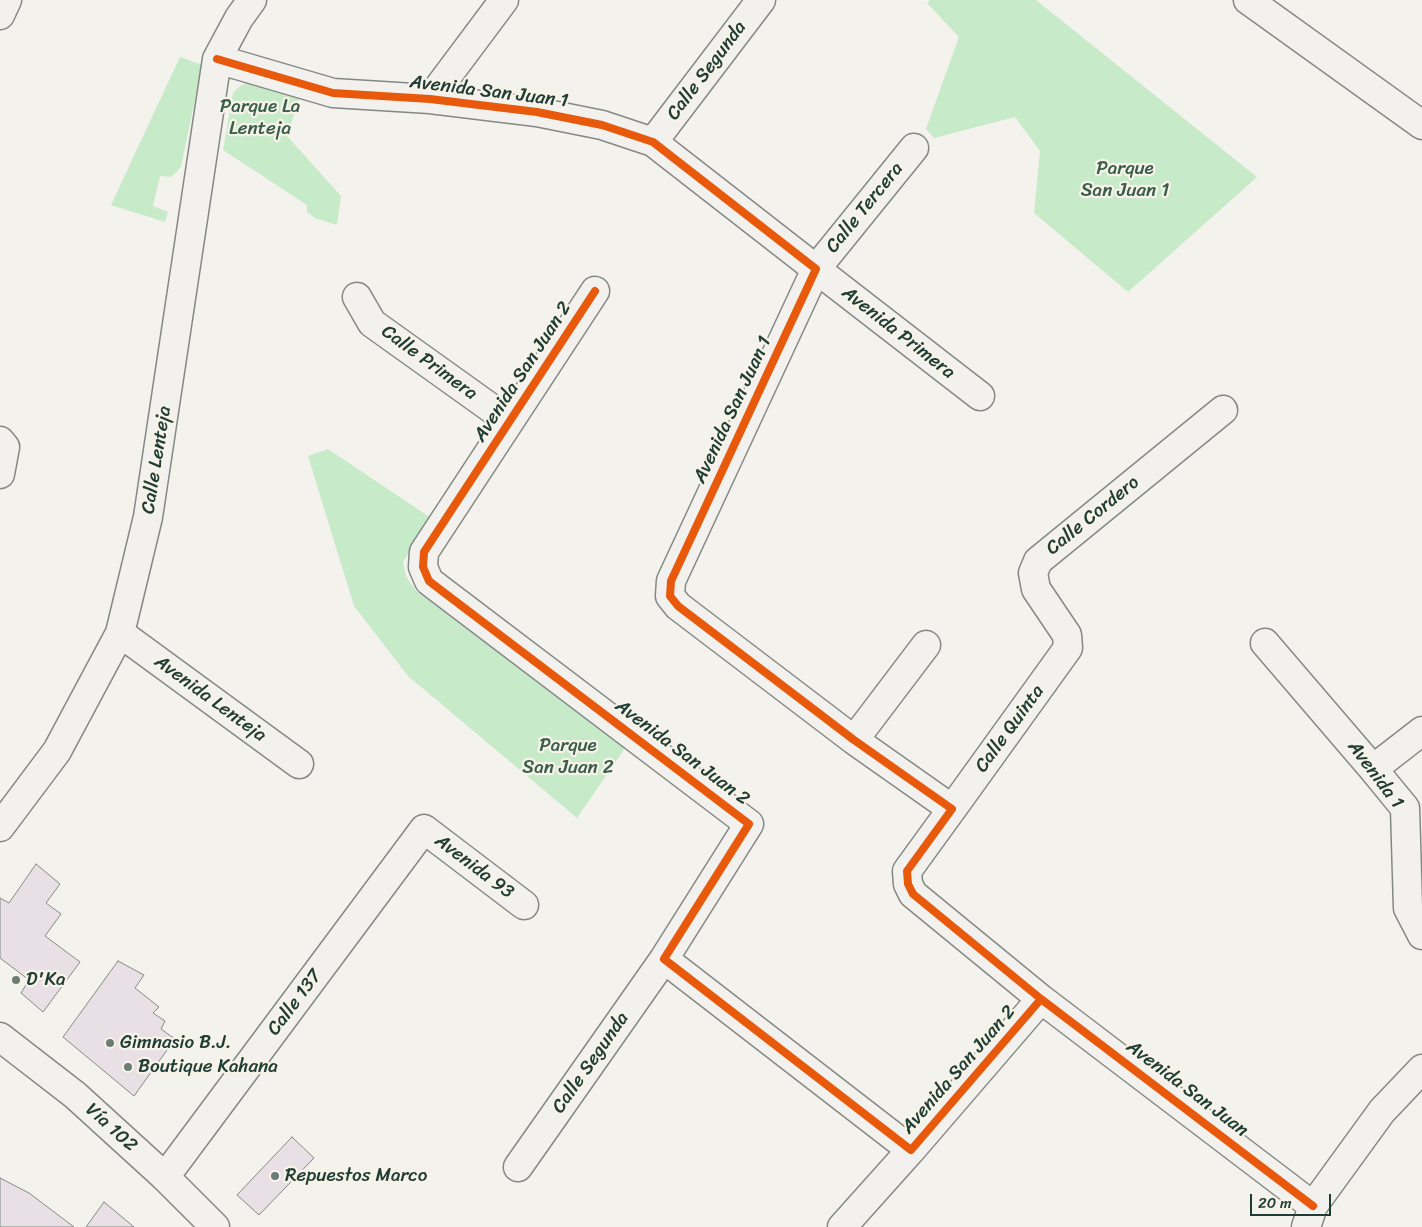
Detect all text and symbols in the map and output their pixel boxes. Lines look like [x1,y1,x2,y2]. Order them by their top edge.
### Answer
street label: Calle Segunda [662,17,752,125]
street label: Avenida San Juan 1 [408,71,570,113]
park label: Parque La Lenteja [220,96,300,140]
street label: Calle Tercera [822,158,908,258]
park label: Parque San Juan 1 [1081,158,1169,202]
street label: Avenida Primera [837,282,959,384]
street label: Avenida San Juan 2 [469,298,577,446]
street label: Calle Primera [377,321,481,405]
street label: Avenida San Juan 1 [689,333,777,487]
street label: Calle Lenteja [137,404,177,516]
street label: Calle Cordero [1042,472,1144,560]
street label: Avenida Lenteja [150,651,270,747]
street label: Calle Quinta [971,681,1049,777]
street label: Avenida San Juan 2 [610,695,754,811]
park label: Parque San Juan 2 [522,735,614,779]
street label: Avenida 1 [1342,737,1408,813]
street label: Avenida 93 [430,830,518,904]
street label: Calle 137 [263,966,327,1040]
place label: D'Ka [26,969,66,991]
marker: D'Ka [10,974,22,986]
street label: Avenida San Juan 2 [897,1001,1021,1139]
street label: Calle Segunda [548,1008,634,1118]
place label: Gimnasio B.J. [120,1032,231,1054]
street label: Avenida San Juan [1122,1036,1252,1142]
marker: Gimnasio B.J. [104,1037,116,1049]
place label: Boutique Kahana [138,1056,278,1078]
marker: Boutique Kahana [122,1061,134,1073]
street label: Vía 102 [80,1099,142,1157]
place label: Repuestos Marco [285,1165,427,1187]
marker: Repuestos Marco [269,1170,281,1182]
scale bar [1252,1184,1333,1216]
text: 20 m [1258,1190,1292,1216]

